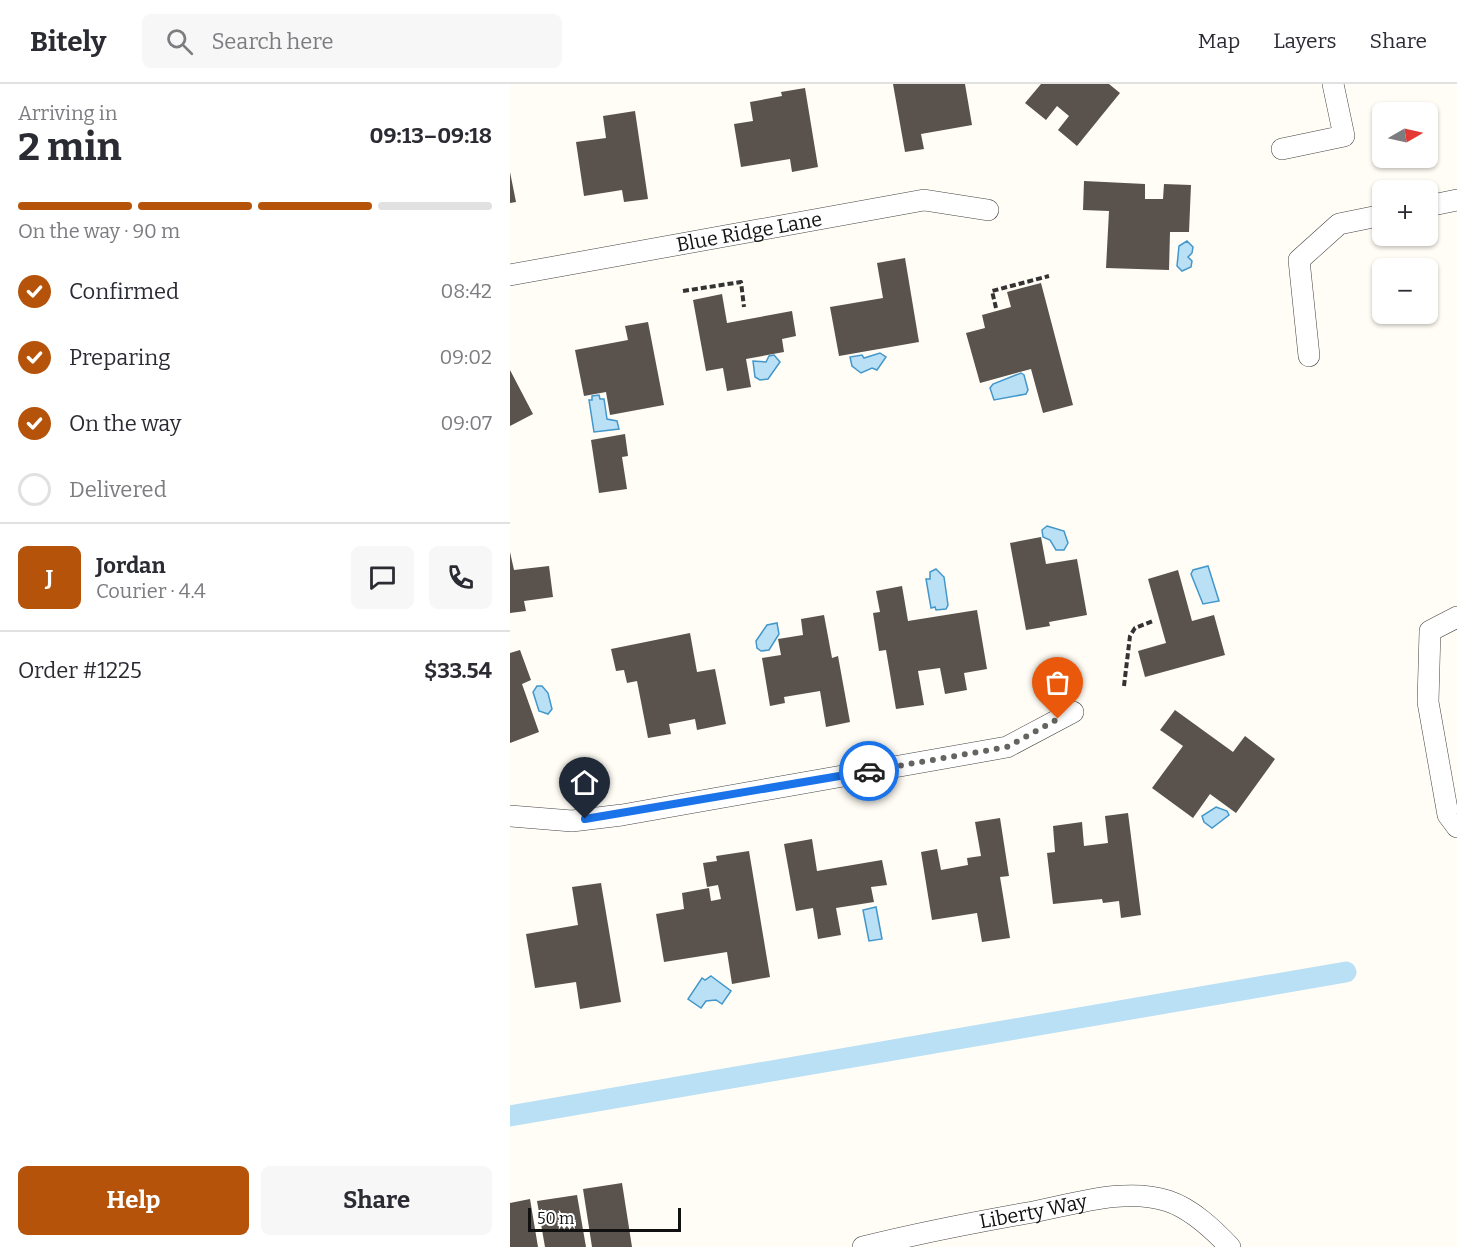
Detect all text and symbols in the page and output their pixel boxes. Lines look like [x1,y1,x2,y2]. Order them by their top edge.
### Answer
search box [142,14,562,68]
text: Bitely [30,25,106,58]
icon: search [163,25,196,58]
text: Search here [211,28,334,55]
text: Map [1198,28,1240,54]
text: Layers [1273,28,1337,54]
text: Share [1370,28,1427,54]
text: Arriving in [18,101,117,125]
north arrow [1372,102,1438,168]
map controls [1372,102,1438,324]
text: 09:13–09:18 [370,122,492,149]
text: 2 min [18,124,122,170]
button: + [1372,180,1438,246]
street label: Blue Ridge Lane [674,207,824,257]
text: On the way · 90 m [18,219,180,243]
button: − [1372,258,1438,324]
icon: check [18,275,51,308]
text: Confirmed [69,278,179,305]
text: 08:42 [440,279,492,303]
icon: check [18,341,51,374]
text: Preparing [69,344,171,371]
text: 09:02 [440,345,492,369]
icon: check [18,407,51,440]
text: On the way [69,410,181,437]
text: 09:07 [440,411,492,435]
text: Delivered [69,476,167,503]
button: chat [351,546,414,609]
button: phone [429,546,492,609]
text: Jordan [96,552,166,579]
text: J [46,564,53,591]
text: Courier · 4.4 [96,579,206,603]
text: Order #1225 [18,657,142,684]
text: $33.54 [424,657,492,684]
pin [1032,657,1083,719]
icon: bag [1041,666,1074,699]
courier [839,741,899,801]
icon: car [853,755,886,788]
pin [559,757,610,819]
icon: home [568,766,601,799]
button: Help [18,1166,249,1235]
button: Share [261,1166,492,1235]
street label: Liberty Way [977,1189,1090,1234]
scale bar [528,1205,681,1232]
text: 50 m [537,1209,574,1228]

